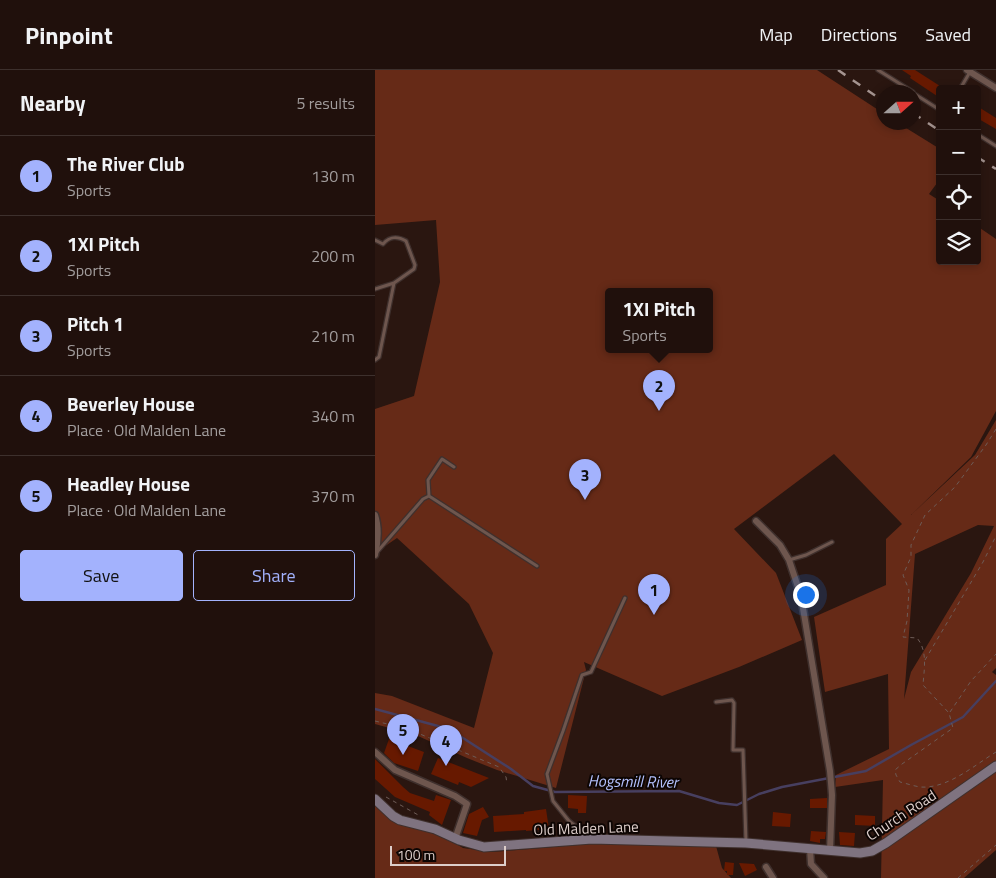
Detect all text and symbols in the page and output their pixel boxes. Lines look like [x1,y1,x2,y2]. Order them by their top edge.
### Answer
text: Pinpoint [25,17,113,53]
text: Map [759,21,793,48]
text: Directions [821,21,897,48]
text: Saved [925,21,971,48]
north arrow [876,85,921,130]
map controls [936,85,981,265]
button: + [936,85,981,130]
text: Nearby [20,87,85,119]
text: 5 results [296,91,355,115]
button: − [936,130,981,175]
text: The River Club [67,149,185,178]
text: 1 [32,164,40,188]
text: 130 m [311,164,355,188]
button: locate [936,175,981,220]
text: Sports [67,178,111,202]
button: layers [936,220,981,265]
text: 1XI Pitch [67,229,140,258]
text: 2 [32,244,40,268]
text: 200 m [311,244,355,268]
text: Sports [67,258,111,282]
popup [605,288,713,353]
text: 1XI Pitch [622,294,696,323]
text: Pitch 1 [67,309,124,338]
text: Sports [622,323,667,347]
text: 3 [32,324,40,348]
text: 210 m [311,324,355,348]
text: Sports [67,338,111,362]
pin: 2 [643,370,675,411]
text: Beverley House [67,389,195,418]
text: 4 [32,404,40,428]
text: 340 m [311,404,355,428]
text: Place · Old Malden Lane [67,418,226,442]
pin: 3 [569,459,601,500]
text: Headley House [67,469,190,498]
text: 5 [32,484,40,508]
text: 370 m [311,484,355,508]
text: Place · Old Malden Lane [67,498,226,522]
button: Save [20,550,183,601]
button: Share [193,550,355,601]
pin: 1 [638,574,670,615]
your location [793,582,819,608]
pin: 5 [387,714,419,755]
pin: 4 [430,725,462,766]
water label: Hogsmill River [588,768,680,794]
street label: Church Road [861,784,941,846]
street label: Old Malden Lane [533,815,639,841]
scale bar [390,843,506,866]
text: 100 m [397,844,435,865]

